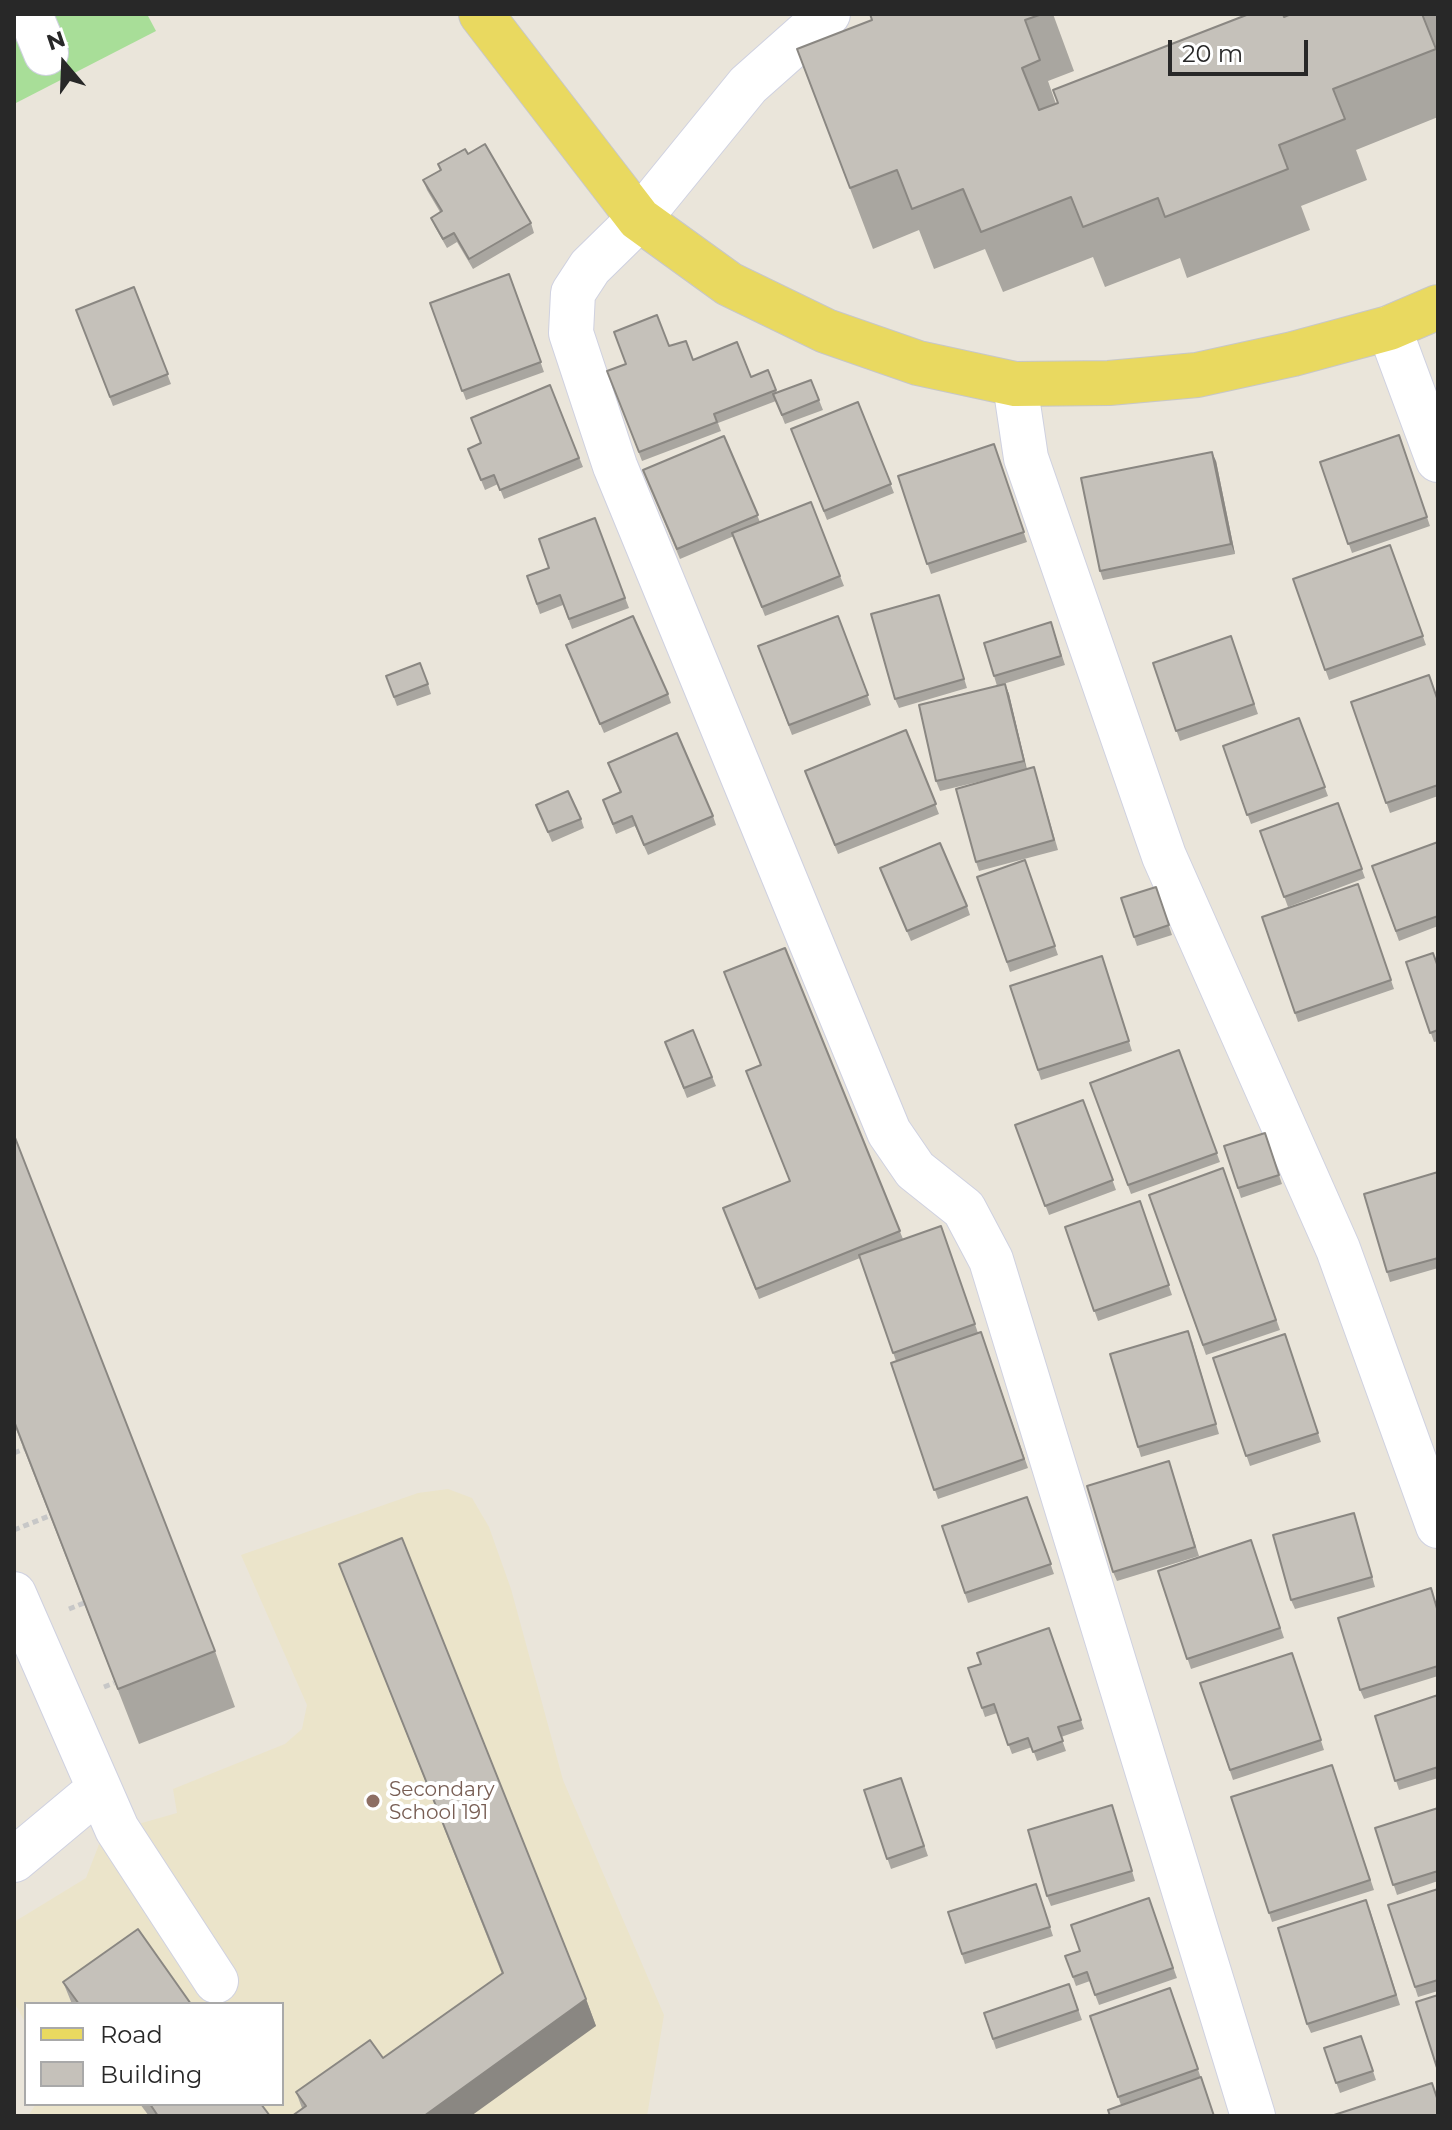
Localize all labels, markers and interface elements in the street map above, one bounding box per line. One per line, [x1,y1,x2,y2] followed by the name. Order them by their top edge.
[24,24,104,104] north arrow
[1172,24,1312,74] scale bar
[43,25,69,56] text: N
[1182,39,1243,68] text: 20 m
[389,1778,495,1825] place label: Secondary School 191
[364,1792,382,1810] marker: Secondary School 191
[24,2002,284,2106] legend
[100,2020,163,2049] text: Road
[100,2060,203,2089] text: Building

